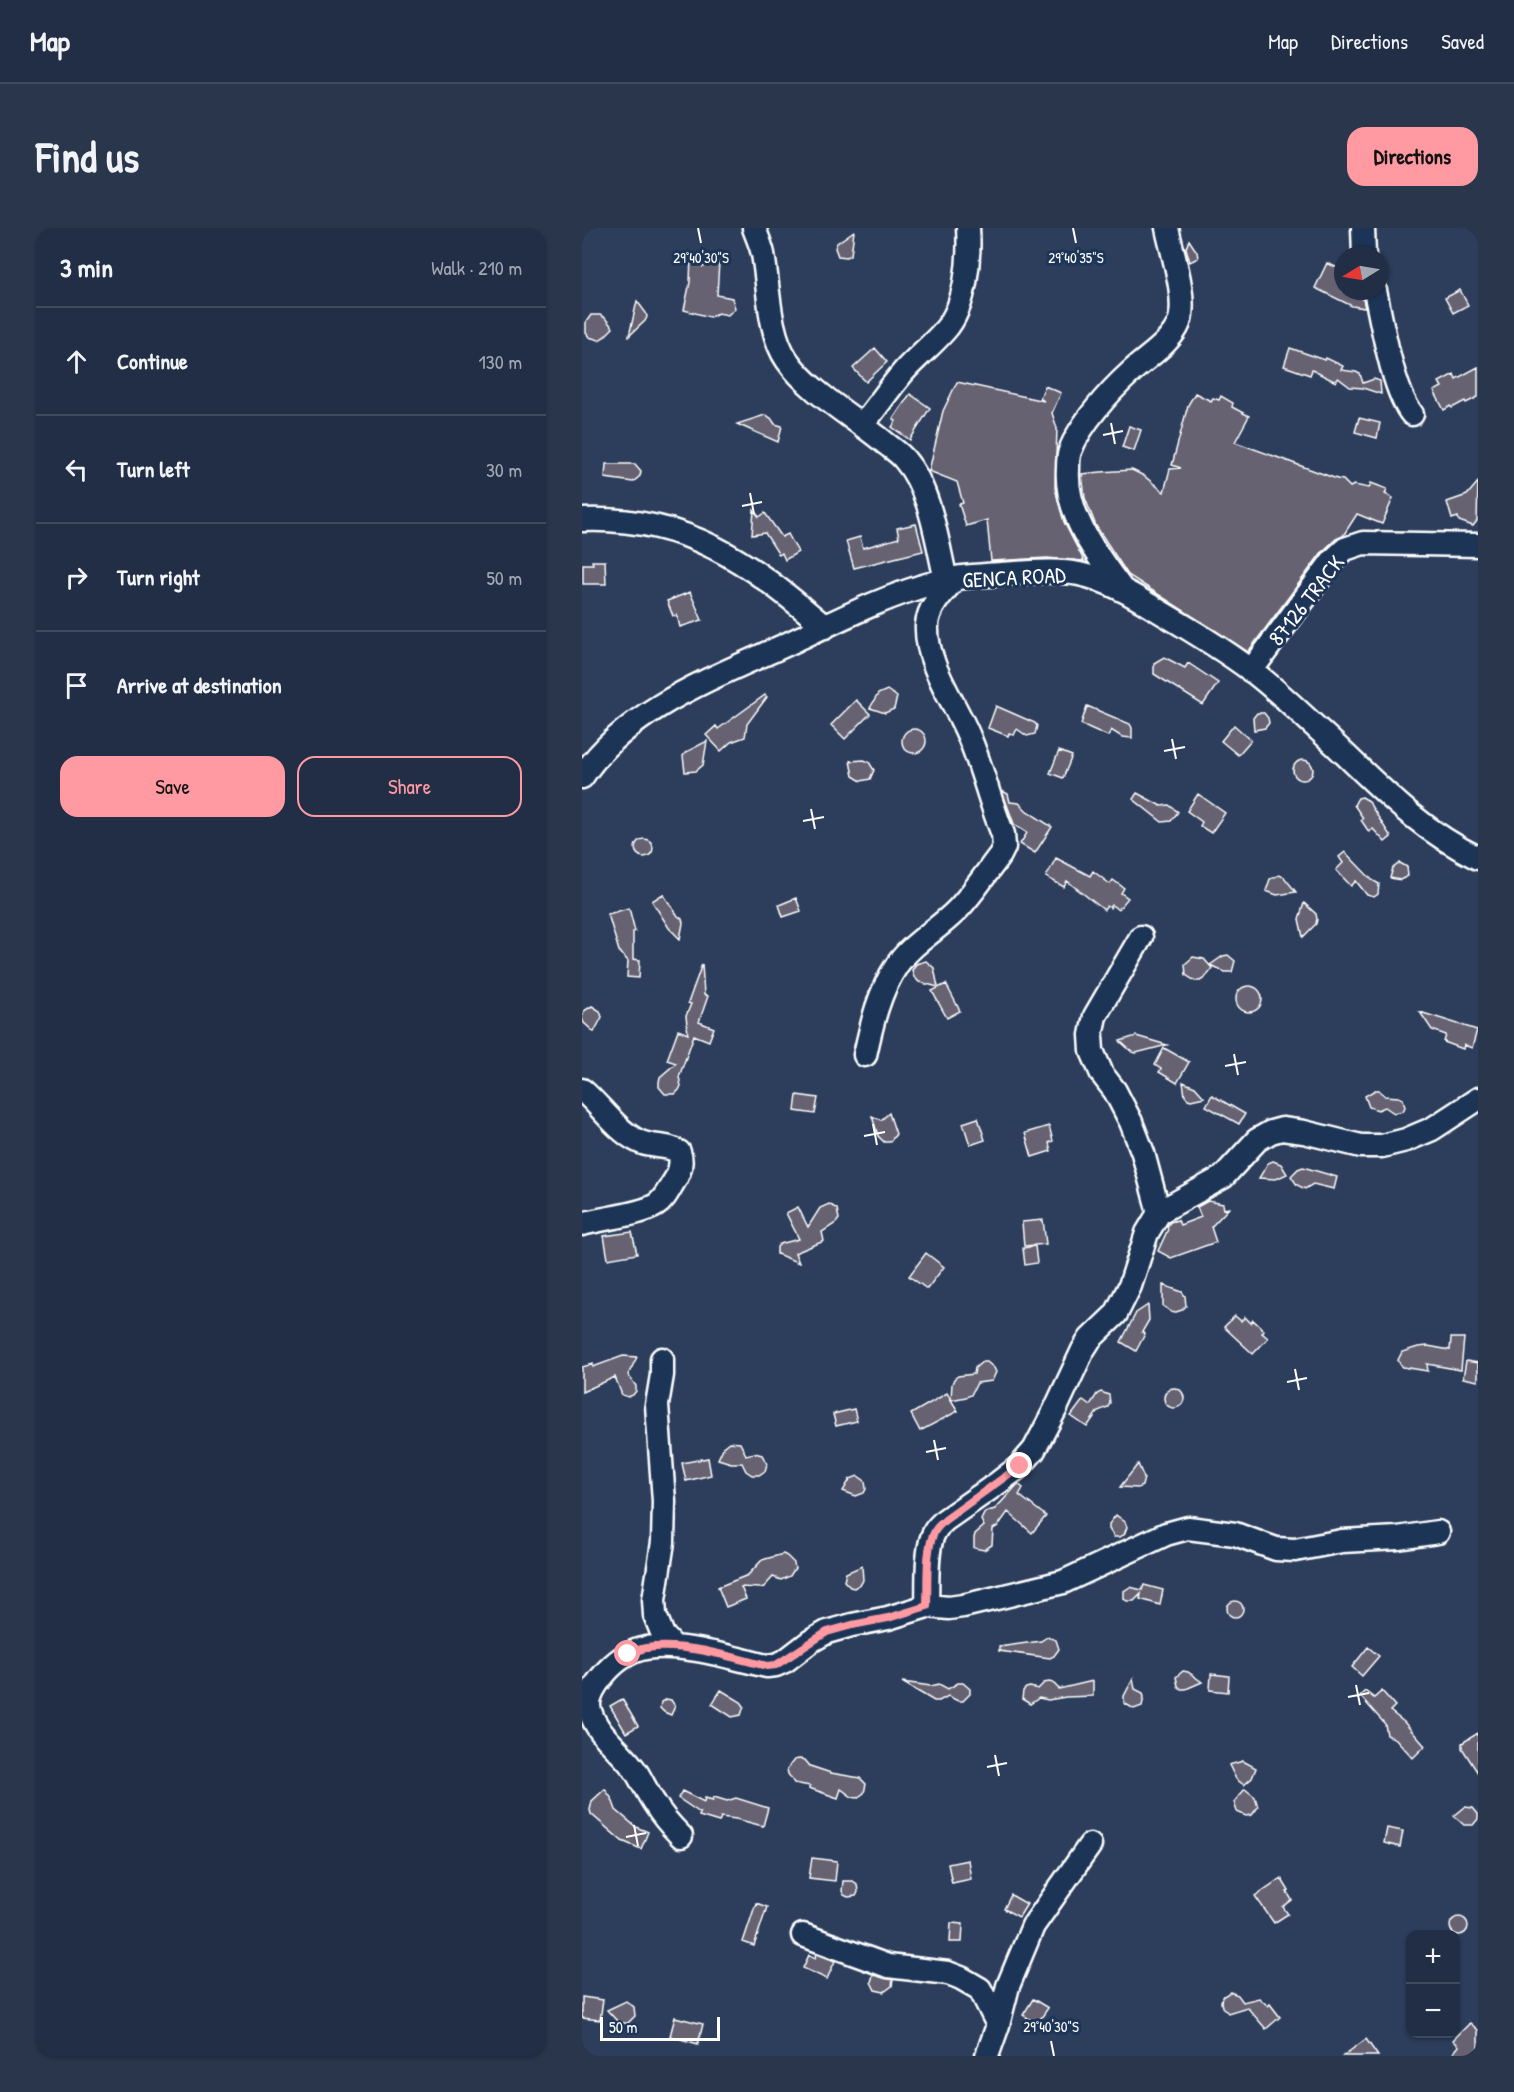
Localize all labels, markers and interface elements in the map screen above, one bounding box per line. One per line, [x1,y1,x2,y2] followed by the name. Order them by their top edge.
[30,22,70,60] text: Map
[1268,27,1298,56] text: Map
[1331,27,1408,56] text: Directions
[1441,27,1484,56] text: Saved
[1347,127,1478,186] button: Directions
[36,128,139,185] text: Find us
[1334,246,1388,300] north arrow
[673,247,729,268] text: 29°40'30"S
[1048,247,1104,268] text: 29°40'35"S
[60,250,113,285] text: 3 min
[431,254,522,281] text: Walk · 210 m
[60,345,93,378] icon: ahead
[117,346,188,376] text: Continue
[479,348,522,375] text: 130 m
[60,453,93,486] icon: left
[117,454,190,484] text: Turn left
[486,456,522,483] text: 30 m
[1261,548,1351,651] street label: 87126 TRACK
[962,559,1067,595] street label: GENCA ROAD
[60,561,93,594] icon: right
[117,562,200,592] text: Turn right
[486,564,522,591] text: 50 m
[60,669,93,702] icon: arrive
[117,670,282,700] text: Arrive at destination
[60,756,285,817] button: Save
[297,756,522,817] button: Share
[1006,1452,1032,1478] route end
[614,1640,640,1666] route start
[1406,1930,1460,2038] map controls
[1406,1930,1460,1984] button: +
[1406,1984,1460,2038] button: −
[600,2014,720,2042] scale bar
[609,2016,638,2038] text: 50 m
[1023,2016,1079,2037] text: 29°40'30"S

